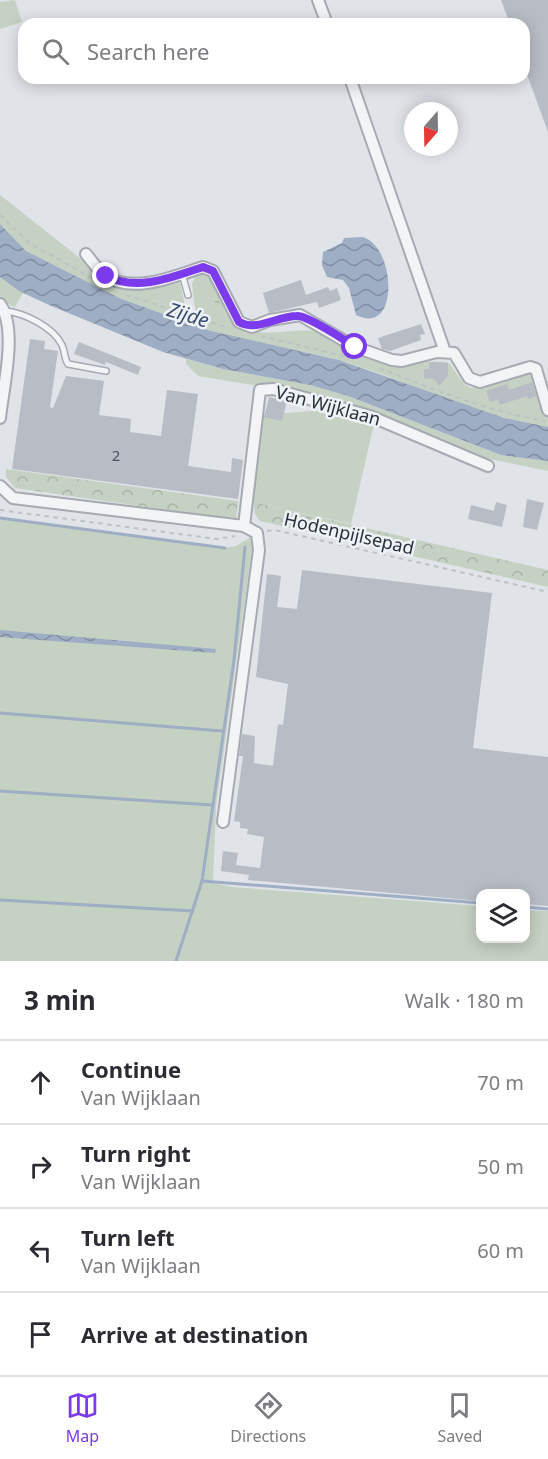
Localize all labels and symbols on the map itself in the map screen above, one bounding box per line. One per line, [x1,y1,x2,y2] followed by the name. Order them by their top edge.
[404,102,458,156] north arrow
[92,262,118,288] route end
[163,295,212,334] water label: Zijde
[341,333,367,359] route start
[273,379,384,431] street label: Van Wijklaan
[112,445,120,465] house number: 2
[282,506,417,560] street label: Hodenpijlsepad

